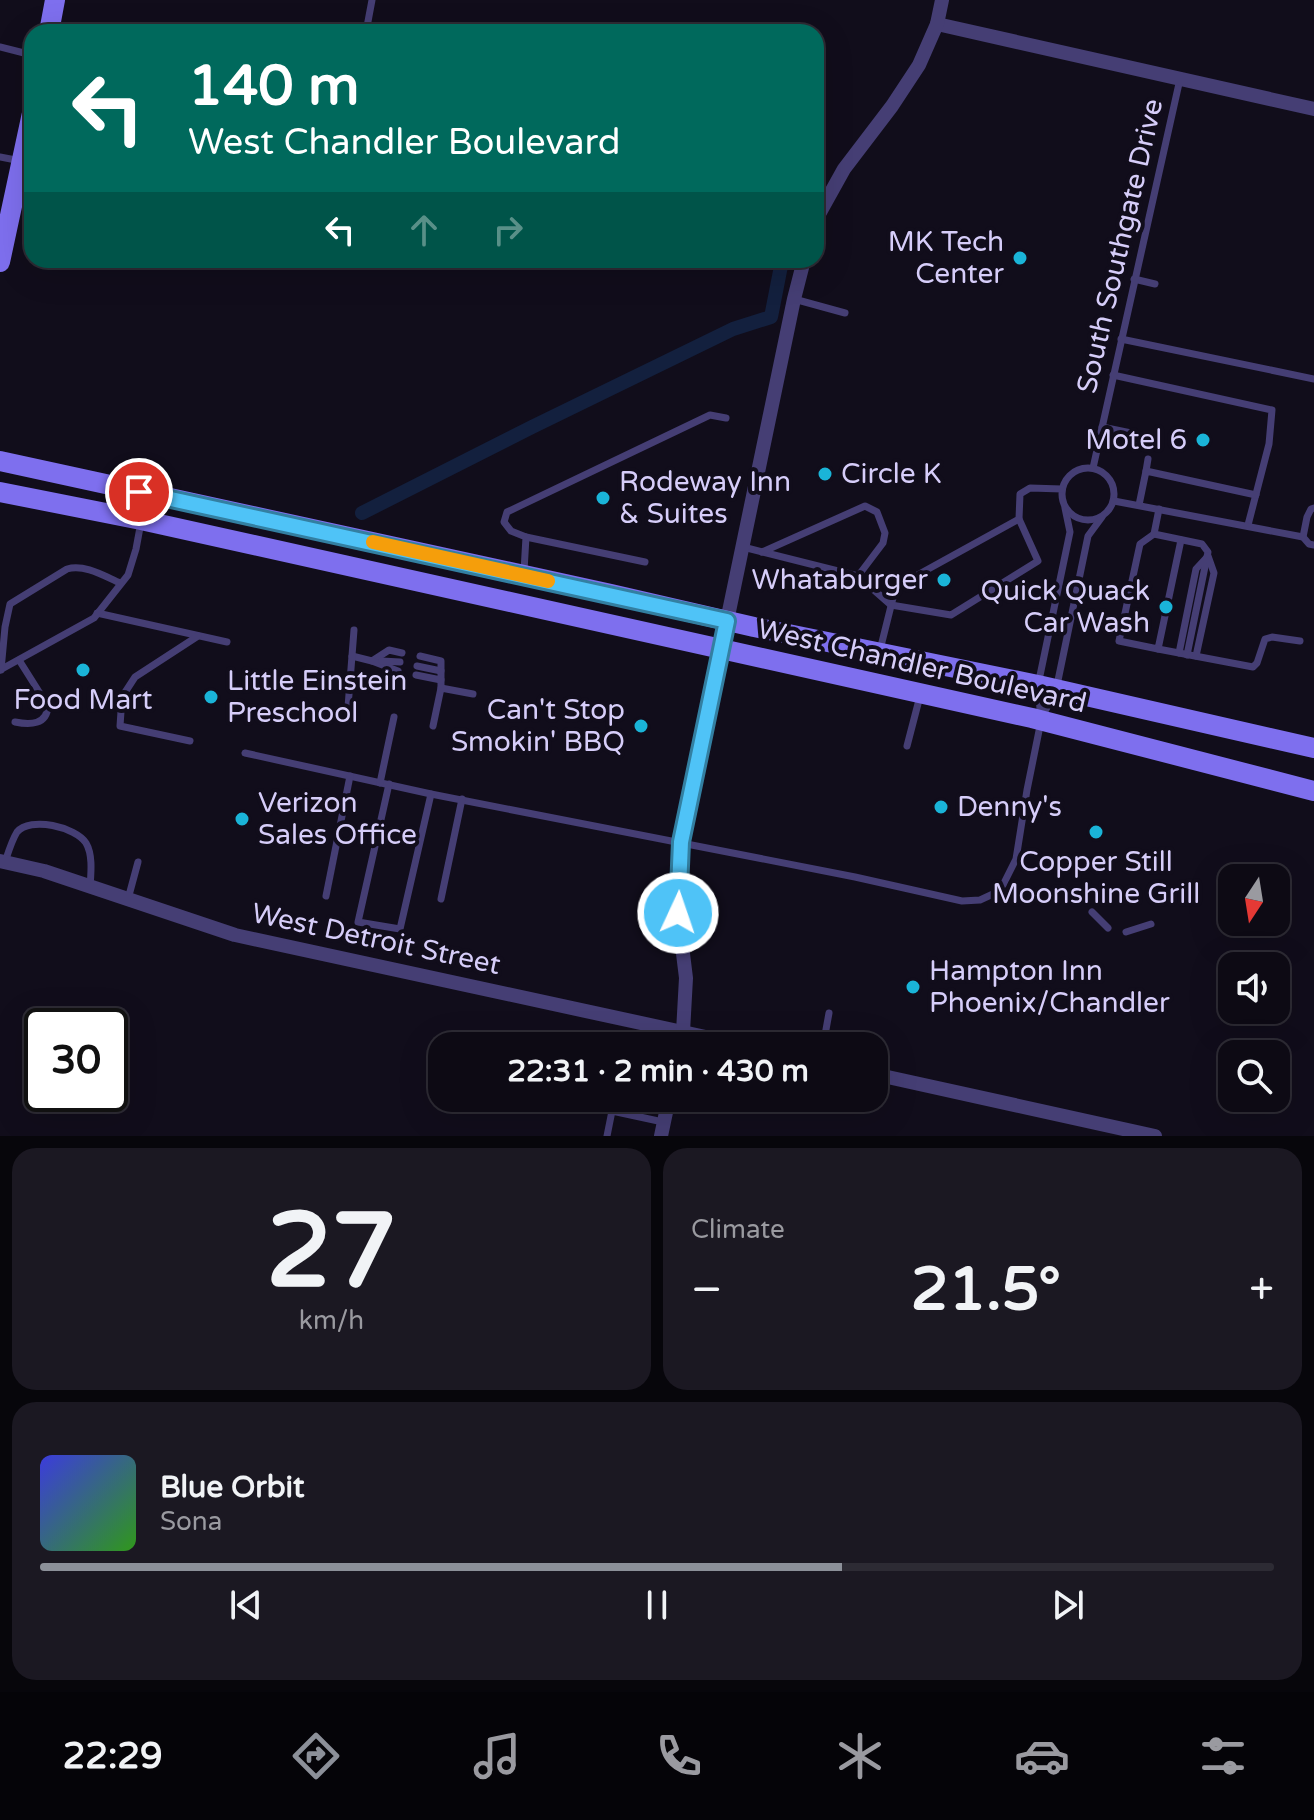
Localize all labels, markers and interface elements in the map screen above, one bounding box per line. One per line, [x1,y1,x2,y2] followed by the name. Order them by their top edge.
[188,53,359,120] text: 140 m
[56,56,160,160] icon: left
[1070,95,1170,397] street label: South Southgate Drive
[188,121,621,164] text: West Chandler Boulevard
[318,208,362,252] icon: left
[402,208,446,252] icon: ahead
[486,208,530,252] icon: right
[888,225,1004,291] place label: MK Tech Center
[1011,249,1029,267] marker: MK Tech Center
[1085,423,1187,457] place label: Motel 6
[1194,431,1212,449] marker: Motel 6
[841,457,942,491] place label: Circle K
[105,458,173,526] pin
[619,465,791,531] place label: Rodeway Inn & Suites
[816,465,834,483] marker: Circle K
[117,470,161,514] icon: arrive
[594,489,612,507] marker: Rodeway Inn & Suites
[752,563,928,597] place label: Whataburger
[935,571,953,589] marker: Whataburger
[981,574,1150,640] place label: Quick Quack Car Wash
[1157,598,1175,616] marker: Quick Quack Car Wash
[754,612,1090,720] street label: West Chandler Boulevard
[74,661,92,679] marker: Food Mart
[227,664,407,730] place label: Little Einstein Preschool
[13,683,153,717] place label: Food Mart
[202,688,220,706] marker: Little Einstein Preschool
[451,693,625,759] place label: Can't Stop Smokin' BBQ
[632,717,650,735] marker: Can't Stop Smokin' BBQ
[258,786,417,852] place label: Verizon Sales Office
[957,790,1062,824] place label: Denny's
[932,798,950,816] marker: Denny's
[233,810,251,828] marker: Verizon Sales Office
[1087,823,1105,841] marker: Copper Still Moonshine Grill
[992,845,1200,911] place label: Copper Still Moonshine Grill
[1218,864,1290,936] north arrow
[1218,864,1290,1112] map controls
[636,871,720,955] position arrow
[248,896,504,982] street label: West Detroit Street
[1218,952,1290,1024] button: sound
[929,954,1170,1020] place label: Hampton Inn Phoenix/Chandler
[904,978,922,996] marker: Hampton Inn Phoenix/Chandler
[24,1008,128,1112] speed limit sign: 30
[1218,1040,1290,1112] button: search
[507,1053,809,1090] text: 22:31 · 2 min · 430 m
[266,1190,397,1315] text: 27
[691,1214,785,1245] text: Climate
[911,1254,1061,1326] text: 21.5°
[691,1264,722,1317] text: −
[1249,1264,1274,1317] text: +
[299,1305,364,1336] text: km/h
[160,1469,305,1506] text: Blue Orbit
[160,1506,222,1537] text: Sona
[224,1583,268,1627] icon: previous
[635,1583,679,1627] icon: pause
[1046,1583,1090,1627] icon: next
[288,1728,344,1784] icon: directions
[469,1728,525,1784] icon: music
[651,1728,707,1784] icon: phone
[832,1728,888,1784] icon: climate
[1014,1728,1070,1784] icon: car
[1195,1728,1251,1784] icon: filters
[63,1735,163,1778] text: 22:29

